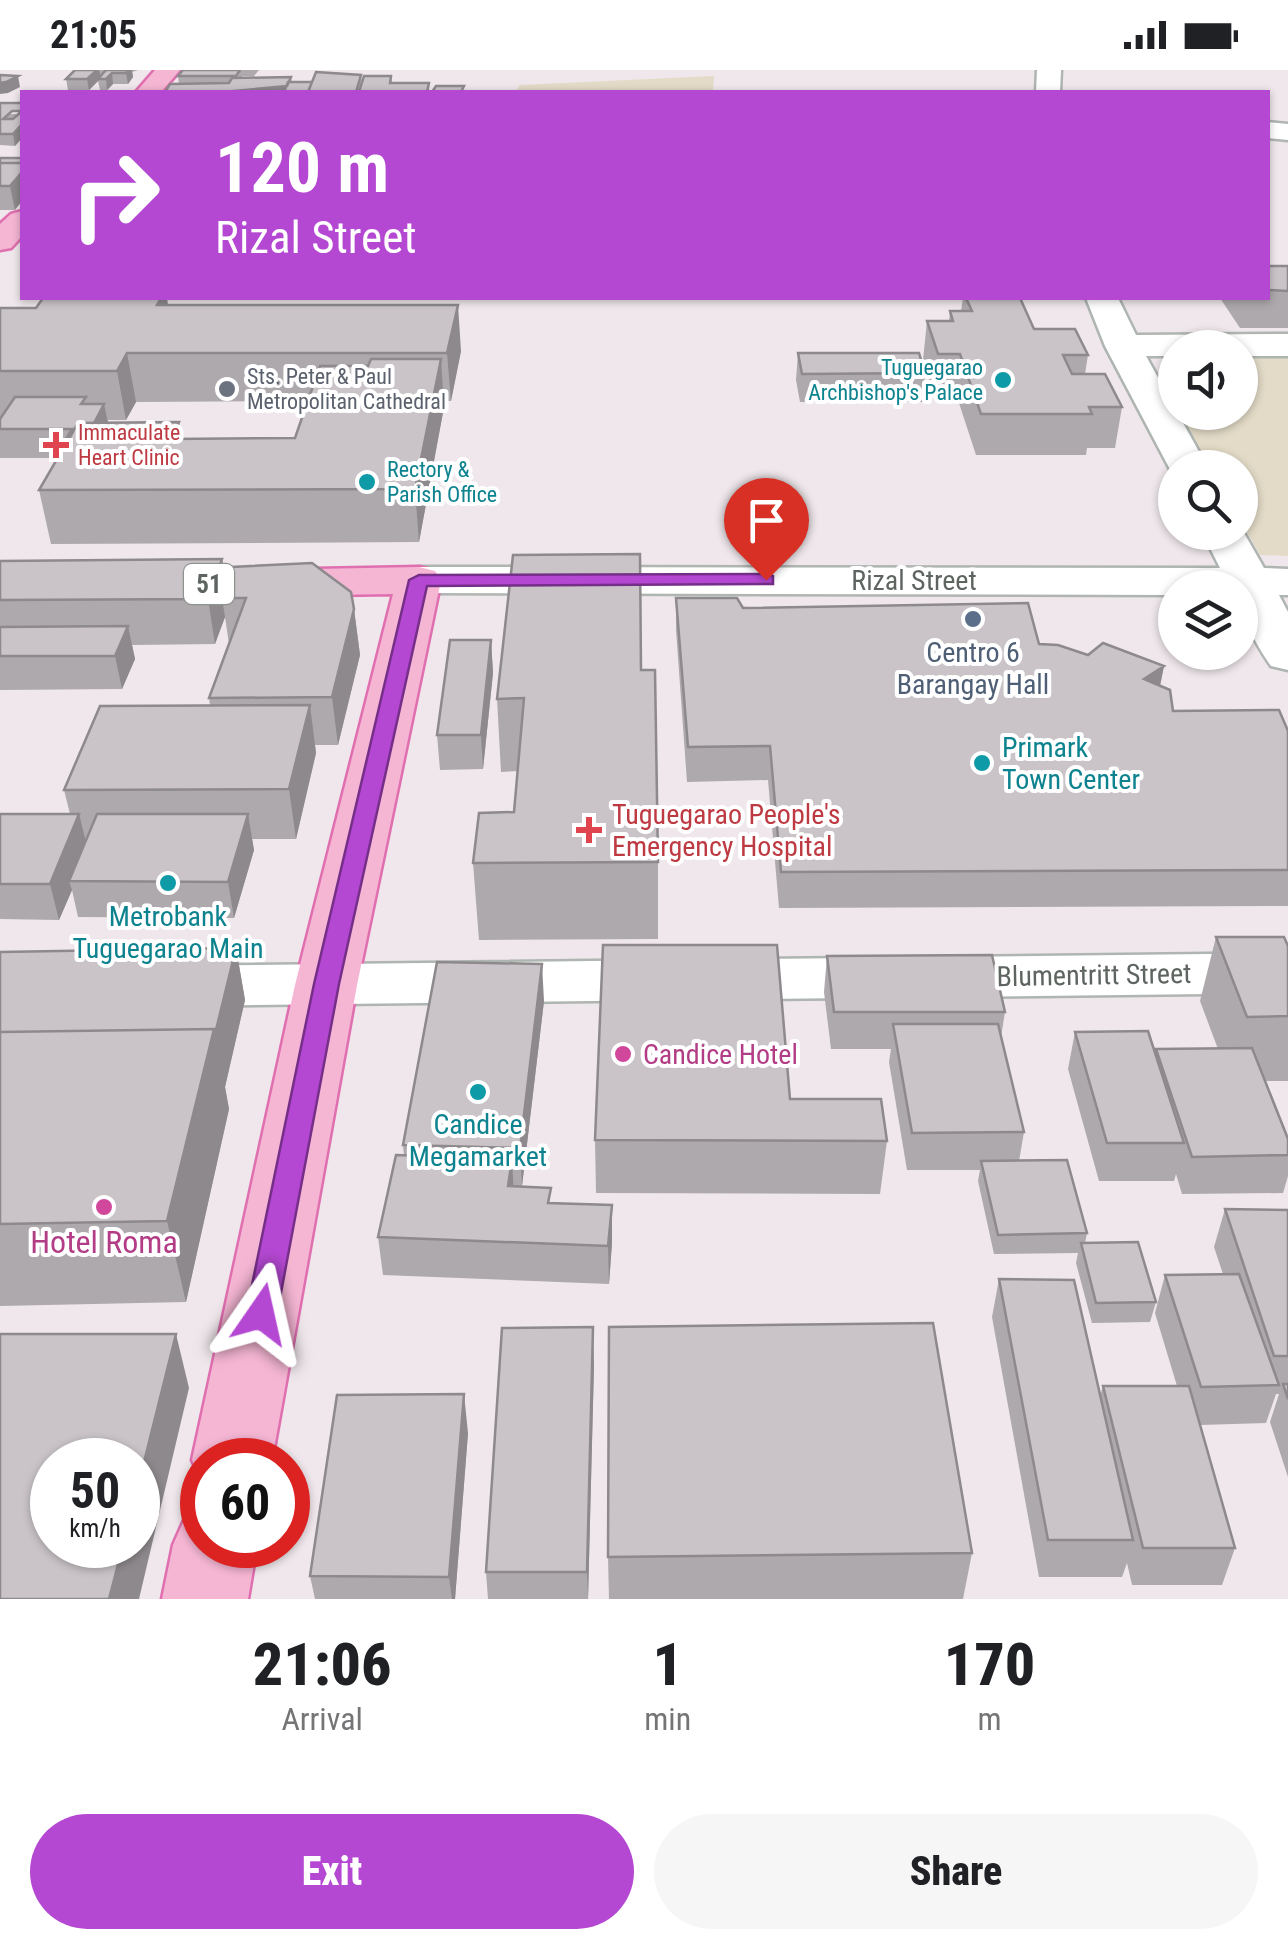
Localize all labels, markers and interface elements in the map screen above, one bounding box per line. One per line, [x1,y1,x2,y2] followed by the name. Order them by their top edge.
[50,13,137,57] text: 21:05
[215,127,389,209] text: 120 m
[50,130,180,260] icon: right
[215,211,417,264] text: Rizal Street
[1158,330,1258,670] map controls
[1158,330,1258,430] button: sound
[808,355,983,405] place label: Tuguegarao Archbishop's Palace
[247,364,446,414] place label: Sts. Peter & Paul Metropolitan Cathedral
[992,369,1014,391] marker: Tuguegarao Archbishop's Palace
[216,378,238,400] marker: Sts. Peter & Paul Metropolitan Cathedral
[78,420,180,470] place label: Immaculate Heart Clinic
[43,432,69,458] marker: Immaculate Heart Clinic
[1158,450,1258,550] button: search
[387,457,497,507] place label: Rectory & Parish Office
[356,471,378,493] marker: Rectory & Parish Office
[724,478,809,581] pin
[739,493,794,548] icon: arrive
[184,564,234,604] road number: 51
[851,564,977,597] street label: Rizal Street
[1158,570,1258,670] button: layers
[962,608,984,630] marker: Centro 6 Barangay Hall
[897,636,1049,701] place label: Centro 6 Barangay Hall
[1002,731,1140,796] place label: Primark Town Center
[971,752,993,774] marker: Primark Town Center
[612,798,841,863] place label: Tuguegarao People's Emergency Hospital
[576,817,602,843] marker: Tuguegarao People's Emergency Hospital
[157,872,179,894] marker: Metrobank Tuguegarao Main
[73,900,263,965] place label: Metrobank Tuguegarao Main
[996,957,1192,993] street label: Blumentritt Street
[643,1038,798,1071] place label: Candice Hotel
[612,1043,634,1065] marker: Candice Hotel
[467,1081,489,1103] marker: Candice Megamarket
[409,1108,547,1173] place label: Candice Megamarket
[93,1196,115,1218] marker: Hotel Roma
[30,1223,178,1261] place label: Hotel Roma
[209,1262,313,1366] position arrow
[180,1438,310,1568] speed limit sign: 60
[70,1462,120,1520] text: 50
[69,1514,121,1543] text: km/h
[253,1629,392,1700] text: 21:06
[652,1629,683,1700] text: 1
[944,1629,1035,1700] text: 170
[281,1700,363,1738] text: Arrival
[644,1700,691,1738] text: min
[978,1700,1002,1738] text: m
[30,1814,634,1929] button: Exit
[654,1814,1258,1929] button: Share

